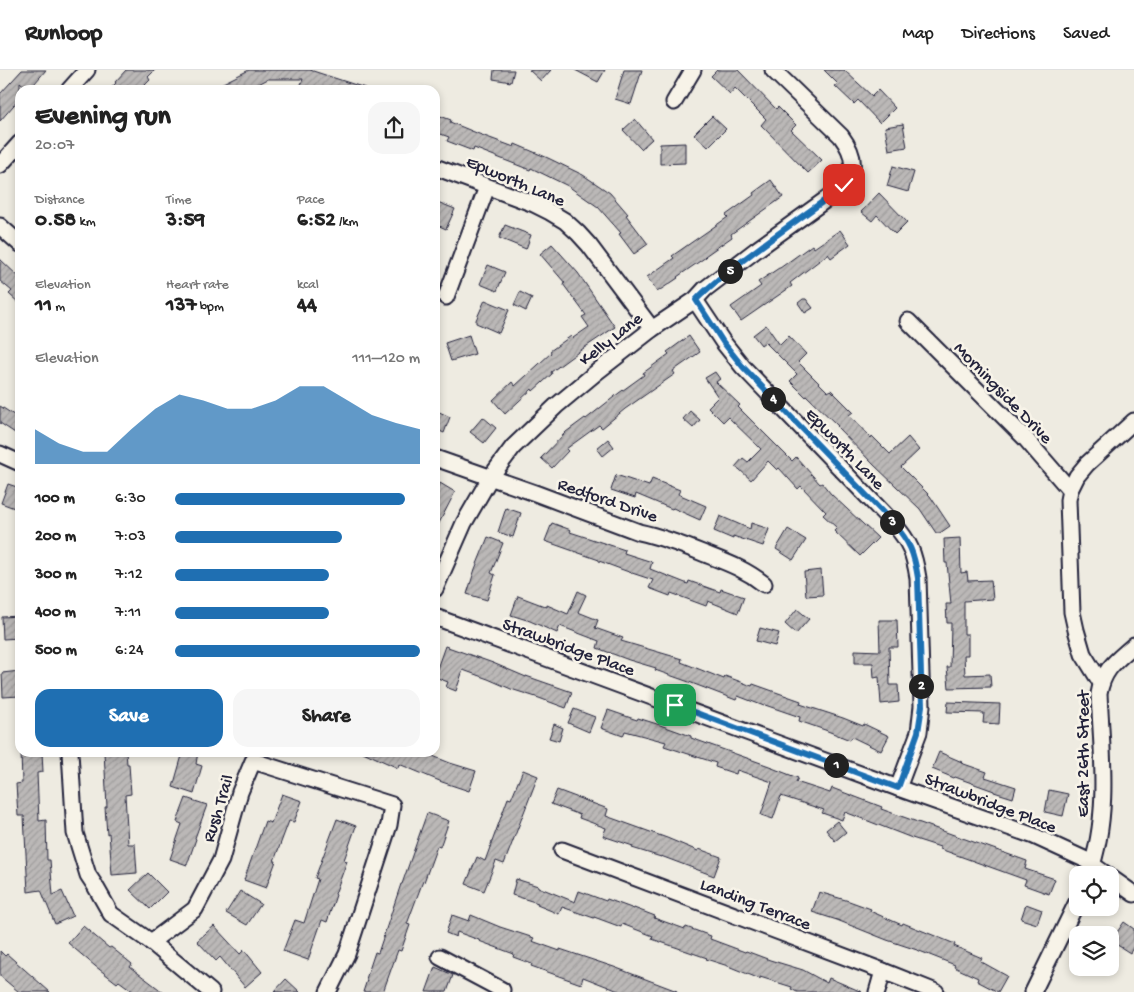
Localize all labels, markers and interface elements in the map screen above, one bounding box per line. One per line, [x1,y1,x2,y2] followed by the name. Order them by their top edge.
[25,20,102,49] text: Runloop
[902,24,934,45] text: Map
[962,24,1035,45] text: Directions
[1063,24,1109,45] text: Saved
[35,101,171,134] text: Evening run
[368,102,420,154] button: share
[35,137,74,156] text: 20:07
[462,152,568,213] street label: Epworth Lane
[823,164,865,206] pin
[830,171,858,199] icon: check
[35,192,84,209] text: Distance
[166,192,192,209] text: Time
[297,192,324,209] text: Pace
[35,209,76,234] text: 0.58
[166,209,205,234] text: 3:59
[297,209,336,234] text: 6:52
[76,214,96,231] text: km
[336,214,358,231] text: /km
[718,258,742,284] pin: 5
[727,263,734,280] text: 5
[35,277,91,294] text: Elevation
[166,277,229,294] text: Heart rate
[297,277,319,294] text: kcal
[35,294,52,319] text: 11
[166,294,196,319] text: 137
[297,294,317,319] text: 44
[52,299,65,316] text: m
[196,299,224,316] text: bpm
[576,308,648,371] street label: Kelly Lane
[948,338,1057,449] street label: Morningside Drive
[35,350,99,369] text: Elevation
[352,350,420,369] text: 111–120 m
[760,386,786,412] pin: 4
[770,391,777,408] text: 4
[800,405,889,495] street label: Epworth Lane
[554,474,661,529] street label: Redford Drive
[35,490,75,509] text: 100 m
[115,490,146,509] text: 6:30
[880,510,904,534] pin: 3
[889,514,896,531] text: 3
[35,528,76,547] text: 200 m
[115,528,146,547] text: 7:03
[35,566,77,585] text: 300 m
[115,566,143,585] text: 7:12
[35,604,76,623] text: 400 m
[115,604,141,623] text: 7:11
[499,615,638,682] street label: Strawbridge Place
[35,642,77,661] text: 500 m
[115,642,144,661] text: 6:24
[908,674,934,698] pin: 2
[918,678,925,695] text: 2
[654,684,696,726] pin
[35,689,223,747] button: Save
[233,689,420,747] button: Share
[1074,689,1095,817] street label: East 26th Street
[661,691,689,719] icon: arrive
[824,752,848,778] pin: 1
[834,757,839,774] text: 1
[921,770,1060,839] street label: Strawbridge Place
[199,772,240,845] street label: Rush Trail
[1069,866,1119,976] map controls
[1069,866,1119,916] button: locate
[697,875,814,936] street label: Landing Terrace
[1069,926,1119,976] button: layers

